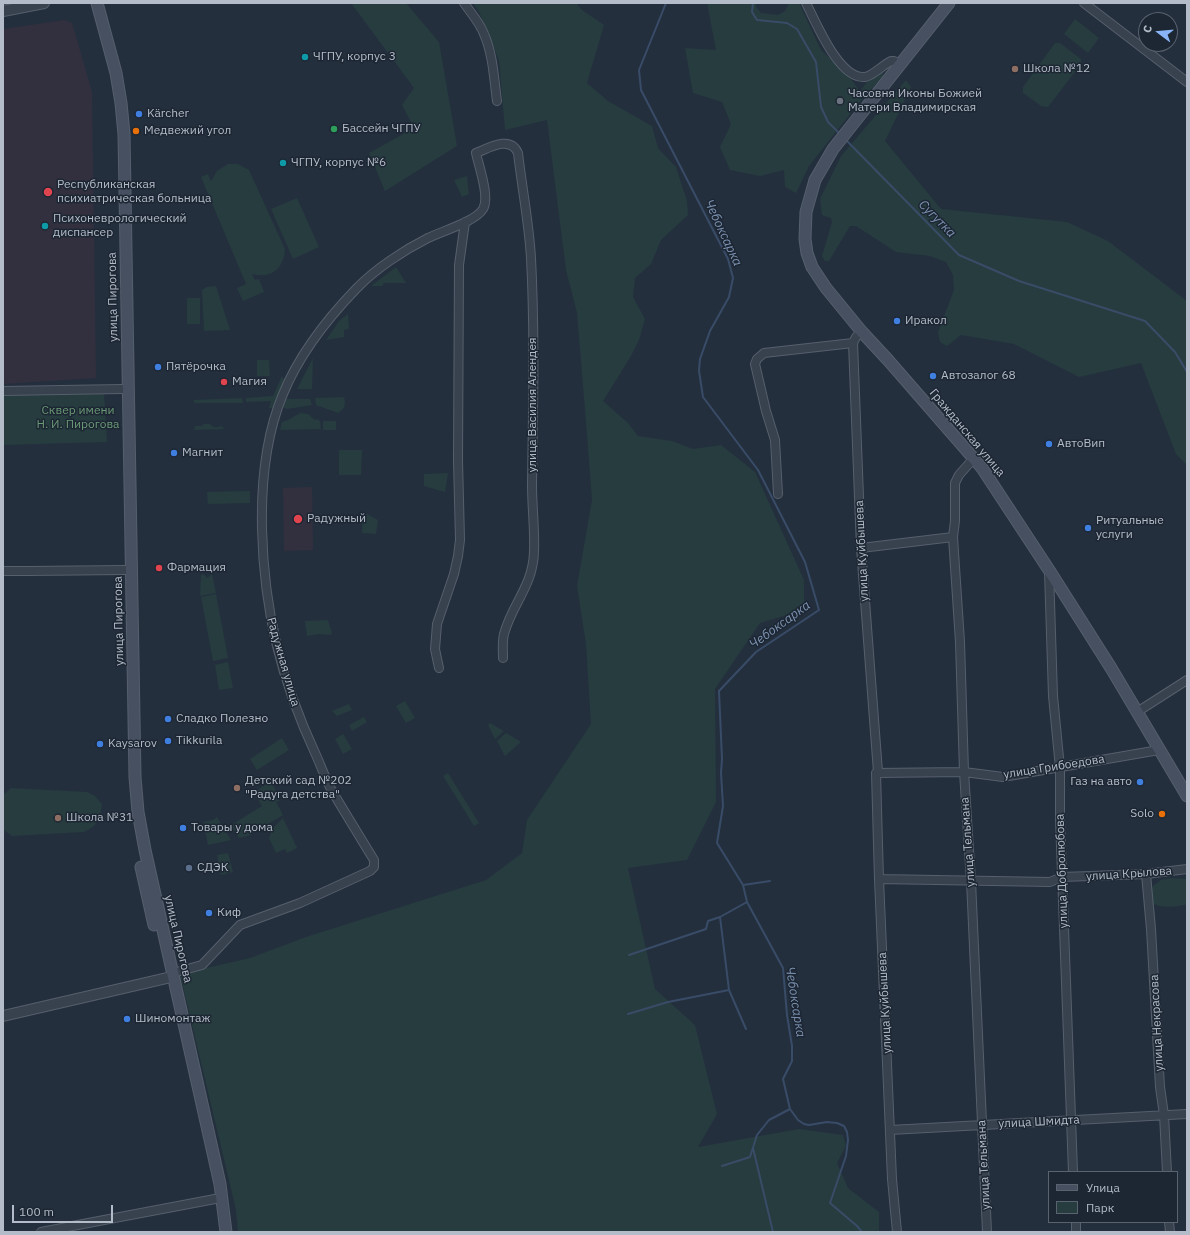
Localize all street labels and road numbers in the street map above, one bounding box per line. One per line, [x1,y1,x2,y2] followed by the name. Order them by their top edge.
[105,252,121,342] street label: улица Пирогова
[526,338,540,472] street label: улица Василия Алендея
[926,386,1008,480] street label: Гражданская улица
[852,500,872,602] street label: улица Куйбышева
[111,576,127,666] street label: улица Пирогова
[263,616,303,708] street label: Радужная улица
[1002,752,1106,782] street label: улица Грибоедова
[958,797,978,887] street label: улица Тельмана
[1053,813,1071,929] street label: улица Добролюбова
[1085,864,1173,884] street label: улица Крылова
[161,894,195,984] street label: улица Пирогова
[875,952,895,1054] street label: улица Куйбышева
[1147,974,1167,1072] street label: улица Некрасова
[998,1113,1080,1131] street label: улица Шмидта
[974,1120,994,1210] street label: улица Тельмана

